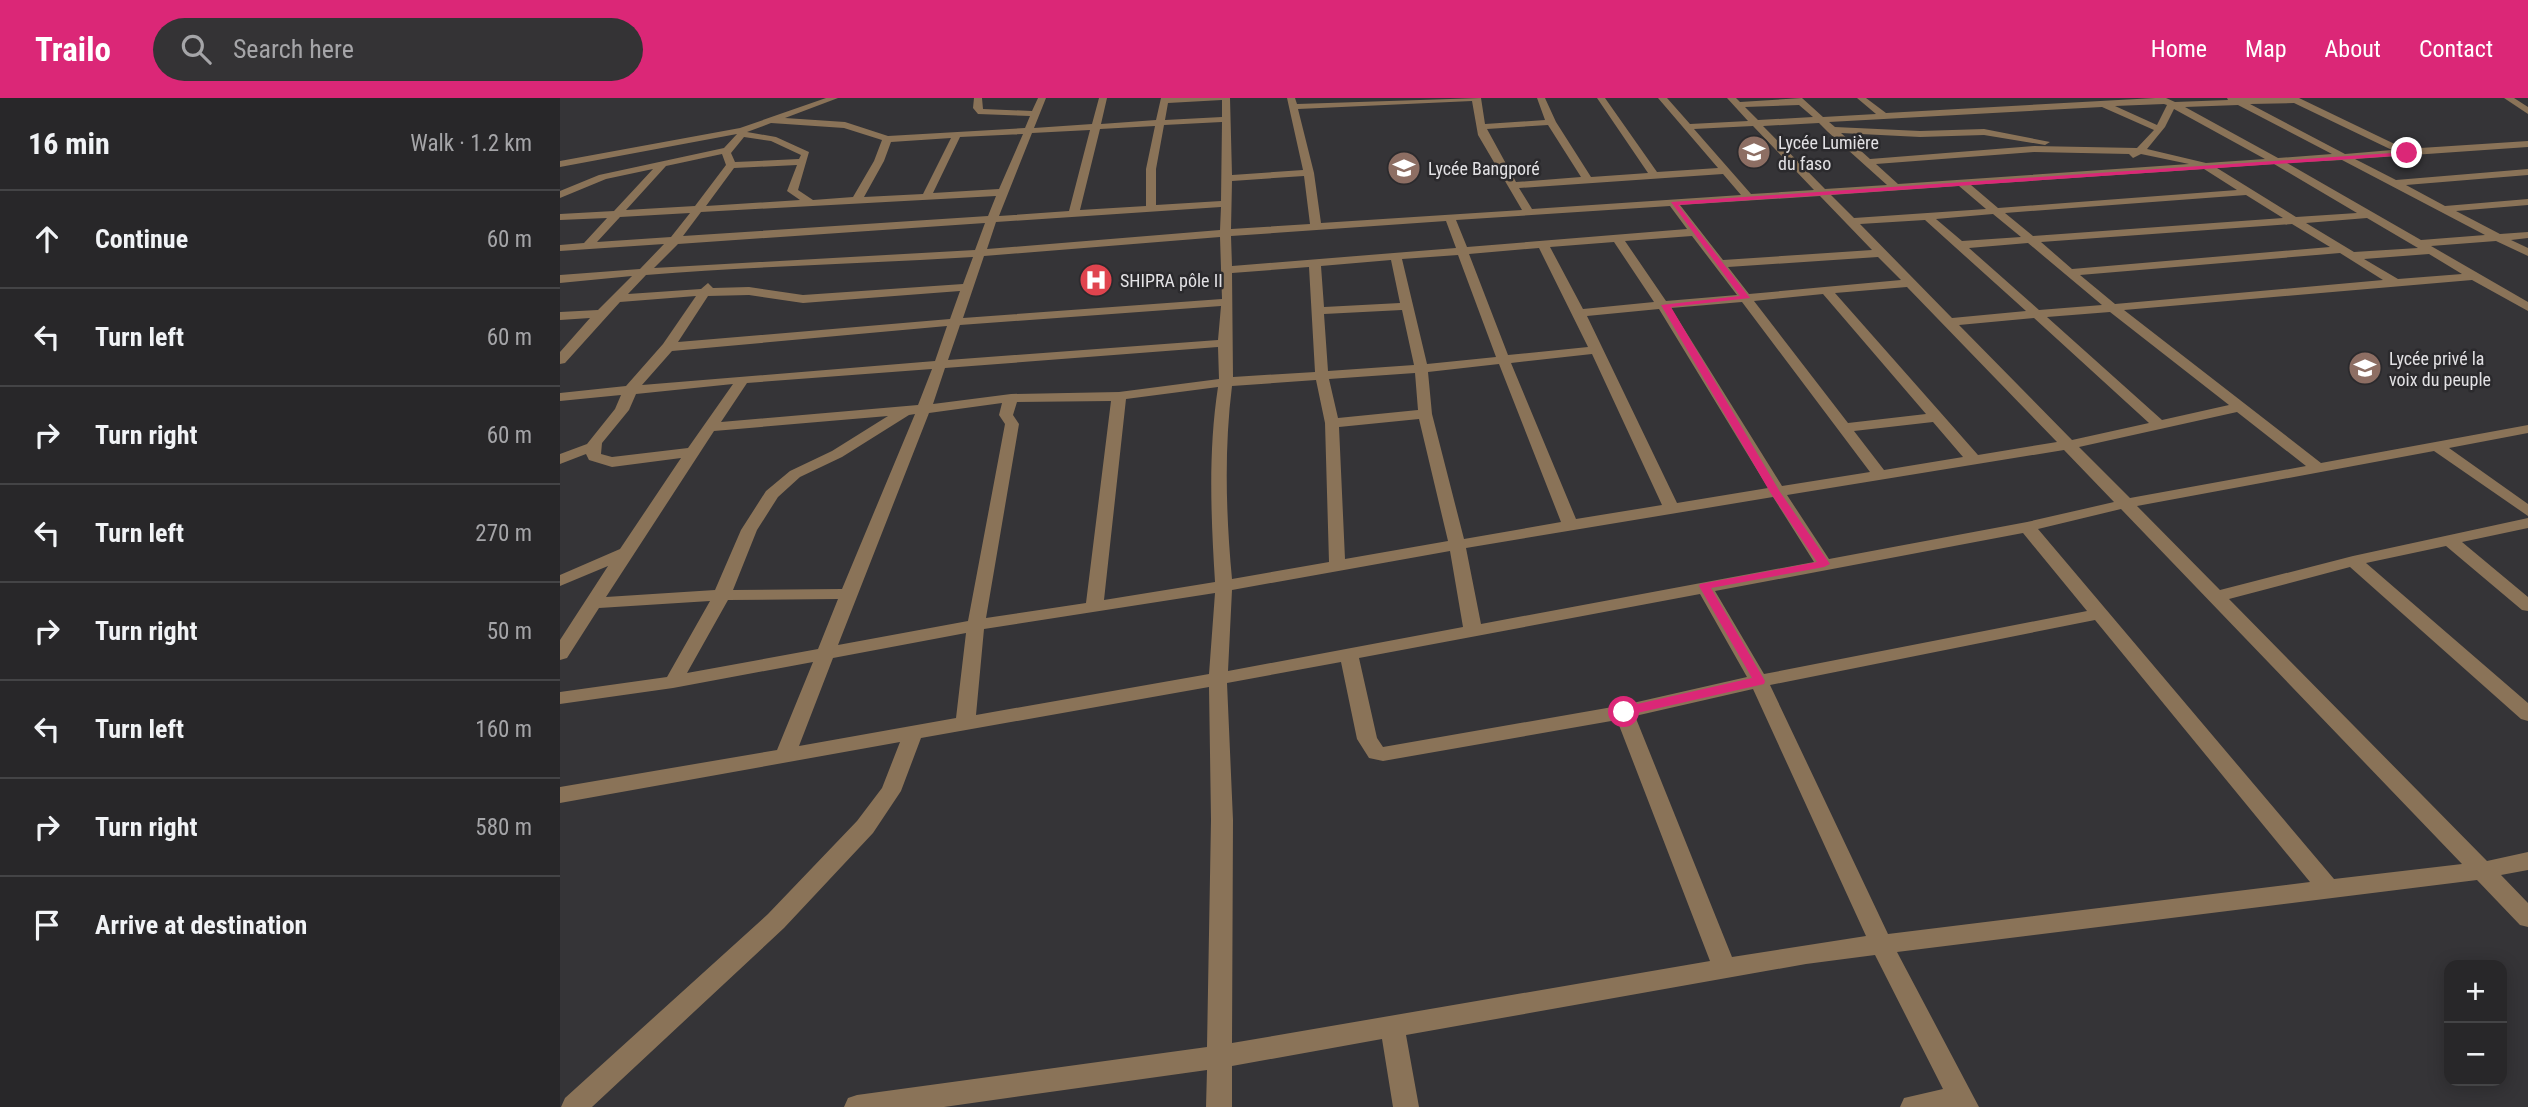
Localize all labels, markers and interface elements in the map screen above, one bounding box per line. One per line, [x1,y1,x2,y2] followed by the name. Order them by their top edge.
[153,18,643,81] search box
[35,30,111,69] text: Trailo
[177,30,215,68] icon: search
[233,34,354,64] text: Search here
[2151,35,2207,63] text: Home
[2245,35,2287,63] text: Map
[2325,35,2381,63] text: About
[2419,35,2493,63] text: Contact
[28,126,110,161] text: 16 min
[410,130,532,157] text: Walk · 1.2 km
[1778,132,1879,174] place label: Lycée Lumière du faso
[1735,133,1773,171] school or university icon: Lycée Lumière du faso
[2391,137,2422,168] route end
[1385,149,1423,187] school or university icon: Lycée Bangporé
[1428,158,1540,179] place label: Lycée Bangporé
[28,220,66,258] icon: ahead
[95,224,188,254] text: Continue
[487,226,532,253] text: 60 m
[1077,261,1115,299] hospital icon: SHIPRA pôle II
[1120,270,1223,291] place label: SHIPRA pôle II
[28,318,66,356] icon: left
[95,322,184,352] text: Turn left
[487,324,532,351] text: 60 m
[2389,348,2491,390] place label: Lycée privé la voix du peuple
[2346,349,2384,387] school or university icon: Lycée privé la voix du peuple
[28,416,66,454] icon: right
[95,420,197,450] text: Turn right
[487,422,532,449] text: 60 m
[28,514,66,552] icon: left
[95,518,184,548] text: Turn left
[475,520,532,547] text: 270 m
[28,612,66,650] icon: right
[95,616,197,646] text: Turn right
[487,618,532,645] text: 50 m
[1608,696,1639,727] route start
[28,710,66,748] icon: left
[95,714,184,744] text: Turn left
[475,716,532,743] text: 160 m
[28,808,66,846] icon: right
[95,812,197,842] text: Turn right
[475,814,532,841] text: 580 m
[28,906,66,944] icon: arrive
[95,910,307,940] text: Arrive at destination
[2444,960,2507,1086] map controls
[2444,960,2507,1023] button: +
[2444,1023,2507,1086] button: −

